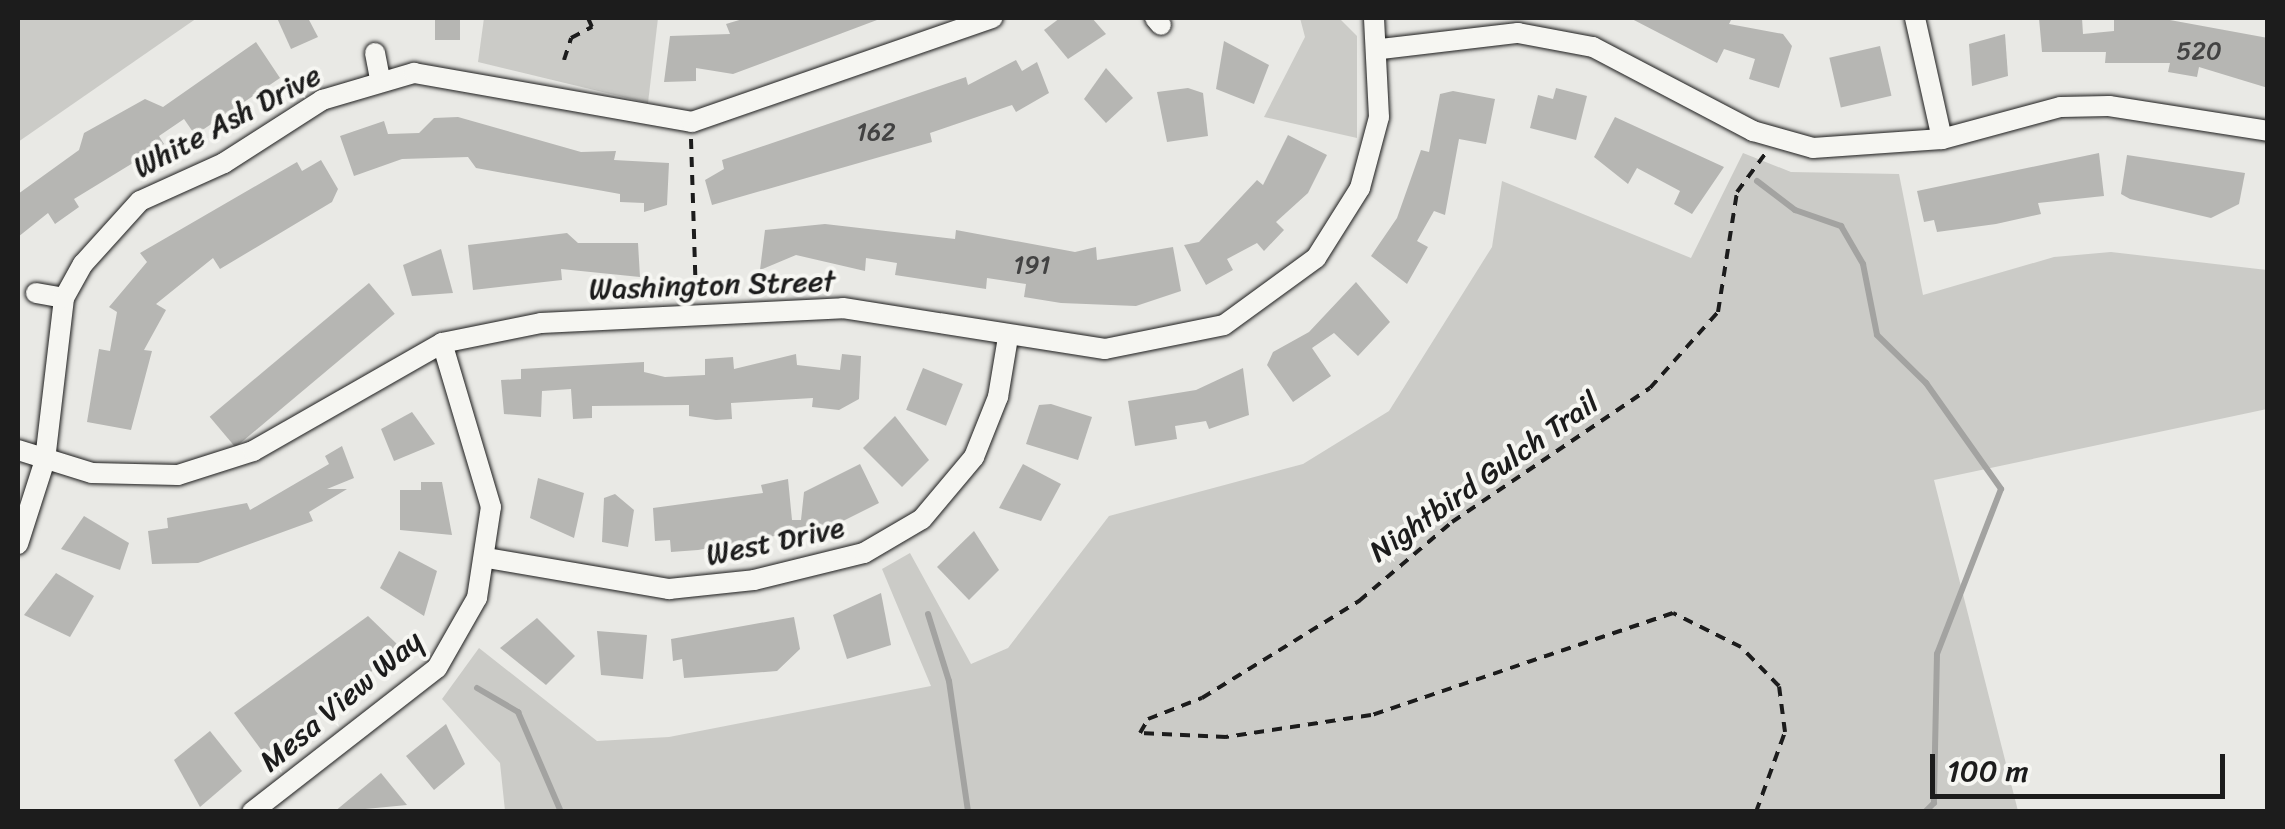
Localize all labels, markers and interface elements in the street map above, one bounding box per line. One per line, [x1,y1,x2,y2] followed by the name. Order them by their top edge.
[2176,36,2222,66] house number: 520
[127,56,327,186] street label: White Ash Drive
[856,117,896,147] house number: 162
[1014,250,1050,280] house number: 191
[588,263,836,307] street label: Washington Street
[1362,384,1606,570] street label: Nightbird Gulch Trail
[702,509,848,573] street label: West Drive
[253,623,429,779] street label: Mesa View Way
[1935,734,2230,796] scale bar
[1947,744,2029,798] text: 100 m

